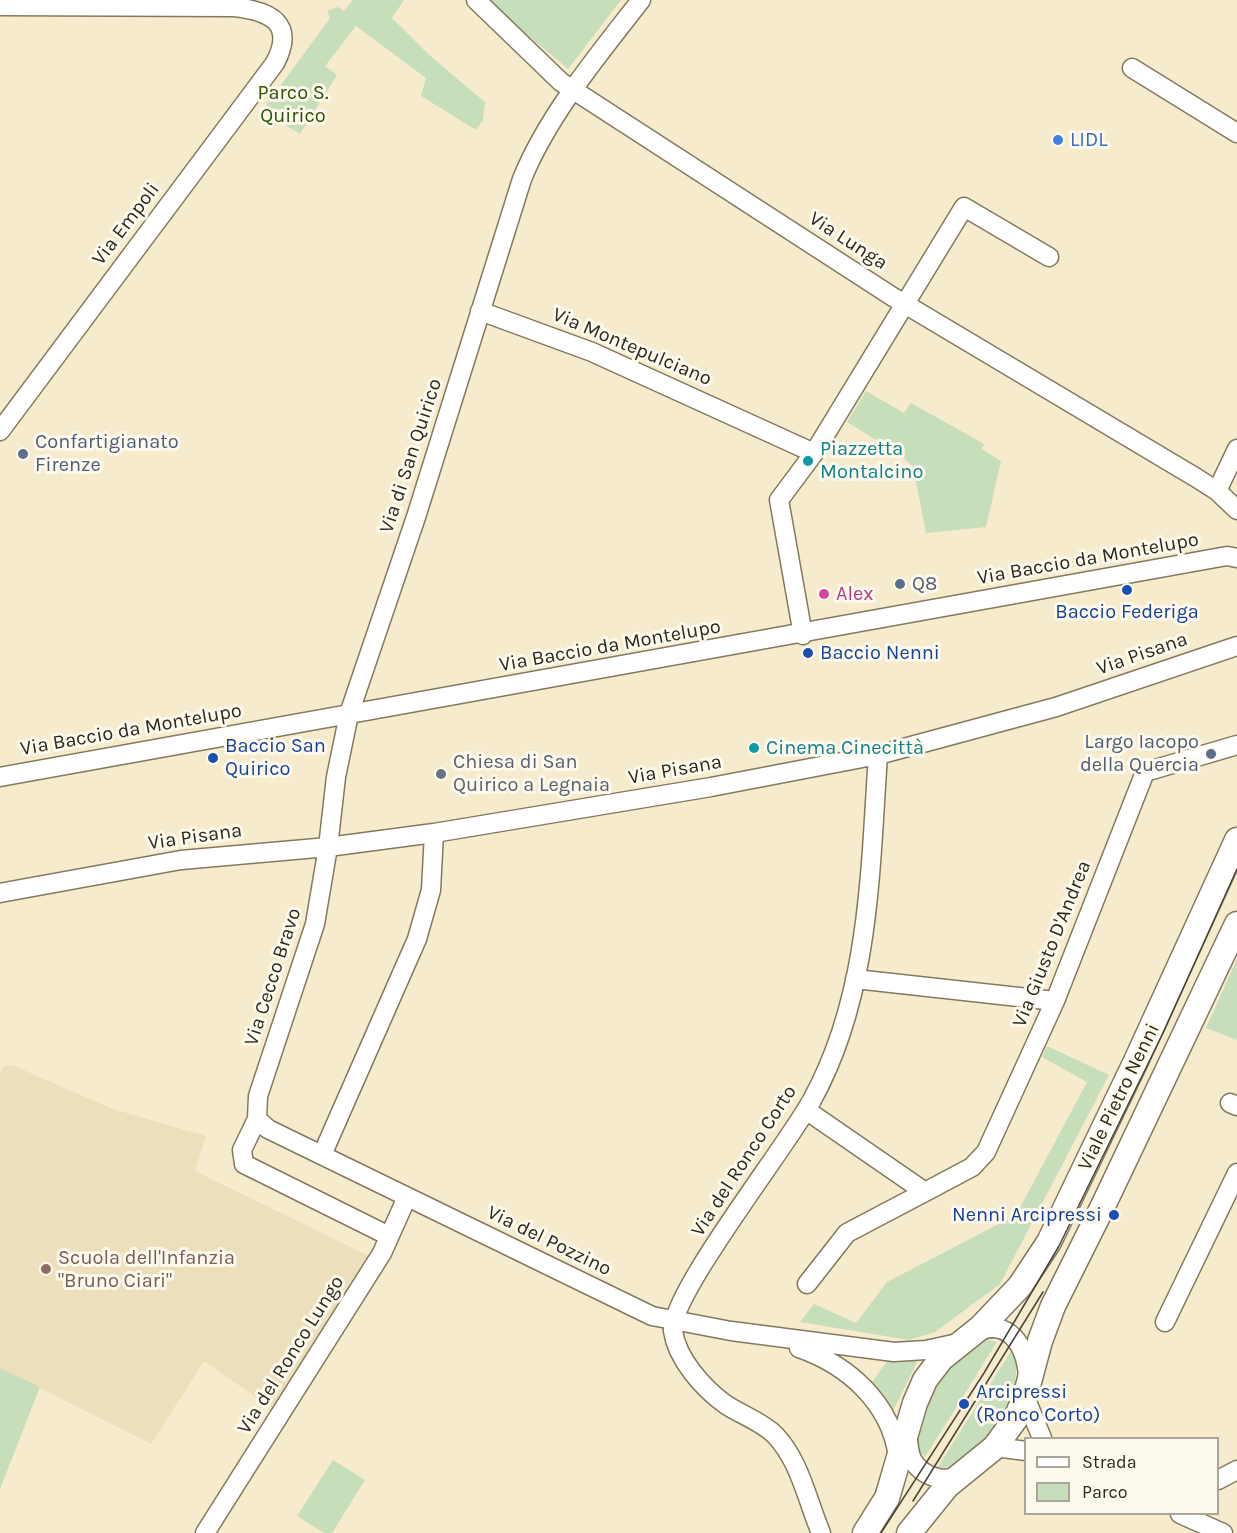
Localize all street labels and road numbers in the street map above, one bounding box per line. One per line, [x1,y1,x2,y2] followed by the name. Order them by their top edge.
[87,178,165,270] street label: Via Empoli
[804,207,892,275] street label: Via Lunga
[549,303,715,391] street label: Via Montepulciano
[375,376,447,536] street label: Via di San Quirico
[975,528,1201,590] street label: Via Baccio da Montelupo
[497,615,723,677] street label: Via Baccio da Montelupo
[1093,627,1191,681] street label: Via Pisana
[18,699,244,761] street label: Via Baccio da Montelupo
[626,750,724,790] street label: Via Pisana
[146,819,244,855] street label: Via Pisana
[1008,857,1096,1031] street label: Via Giusto D'Andrea
[239,905,307,1049] street label: Via Cecco Bravo
[1073,1020,1165,1174] street label: Viale Pietro Nenni
[686,1081,802,1241] street label: Via del Ronco Corto
[483,1201,615,1281] street label: Via del Pozzino
[232,1271,350,1439] street label: Via del Ronco Lungo

